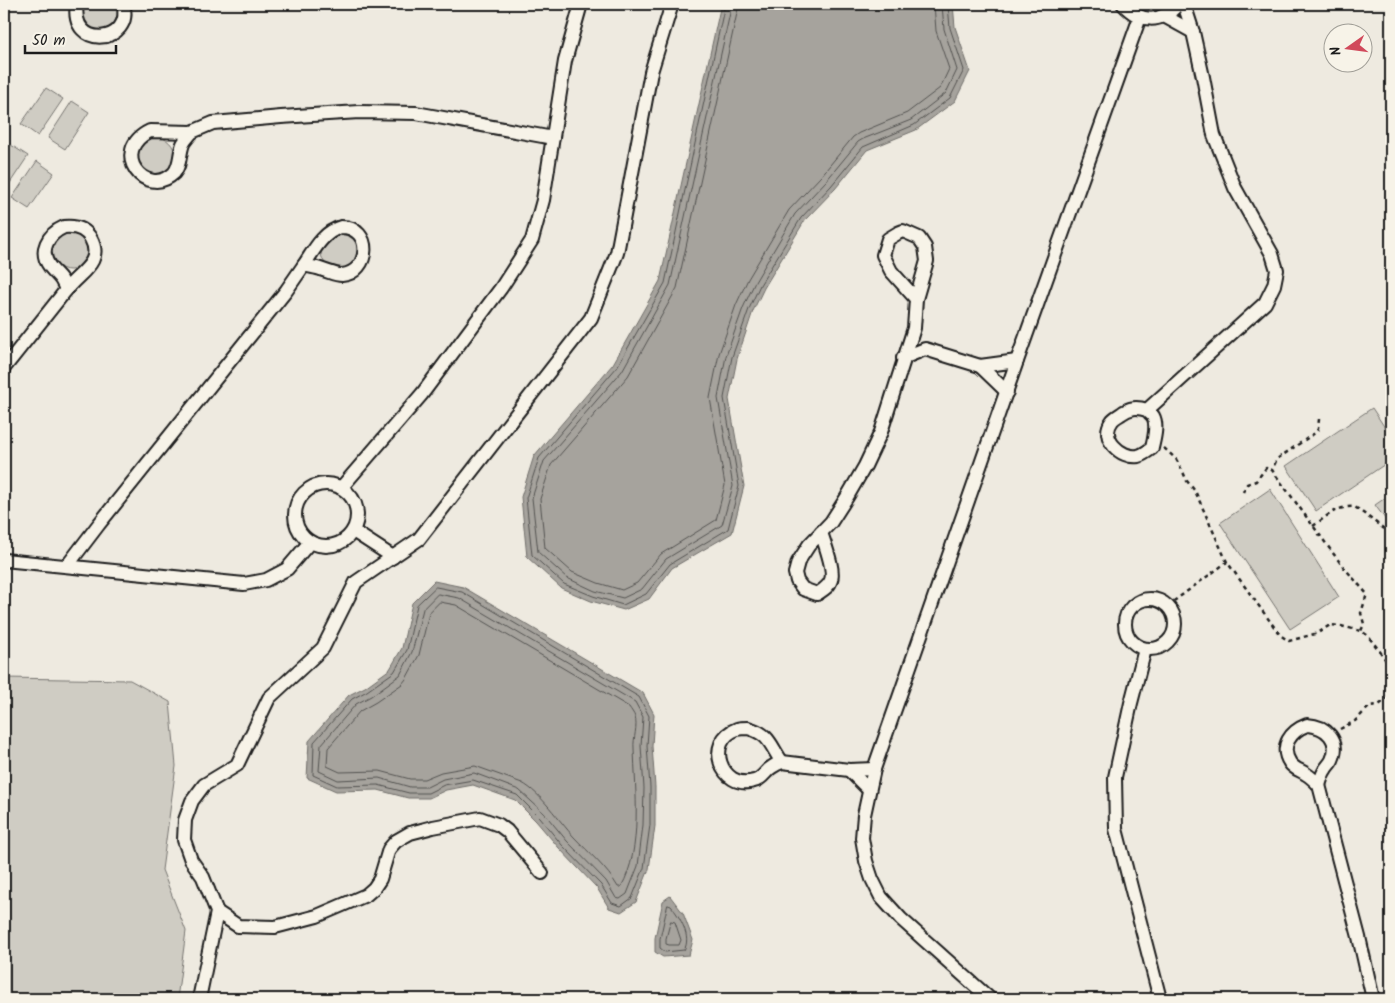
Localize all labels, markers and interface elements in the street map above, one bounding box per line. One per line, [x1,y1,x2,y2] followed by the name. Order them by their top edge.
[25,22,116,54] scale bar
[1322,22,1372,72] north arrow
[32,29,66,53] text: 50 m
[1325,44,1348,58] text: N

